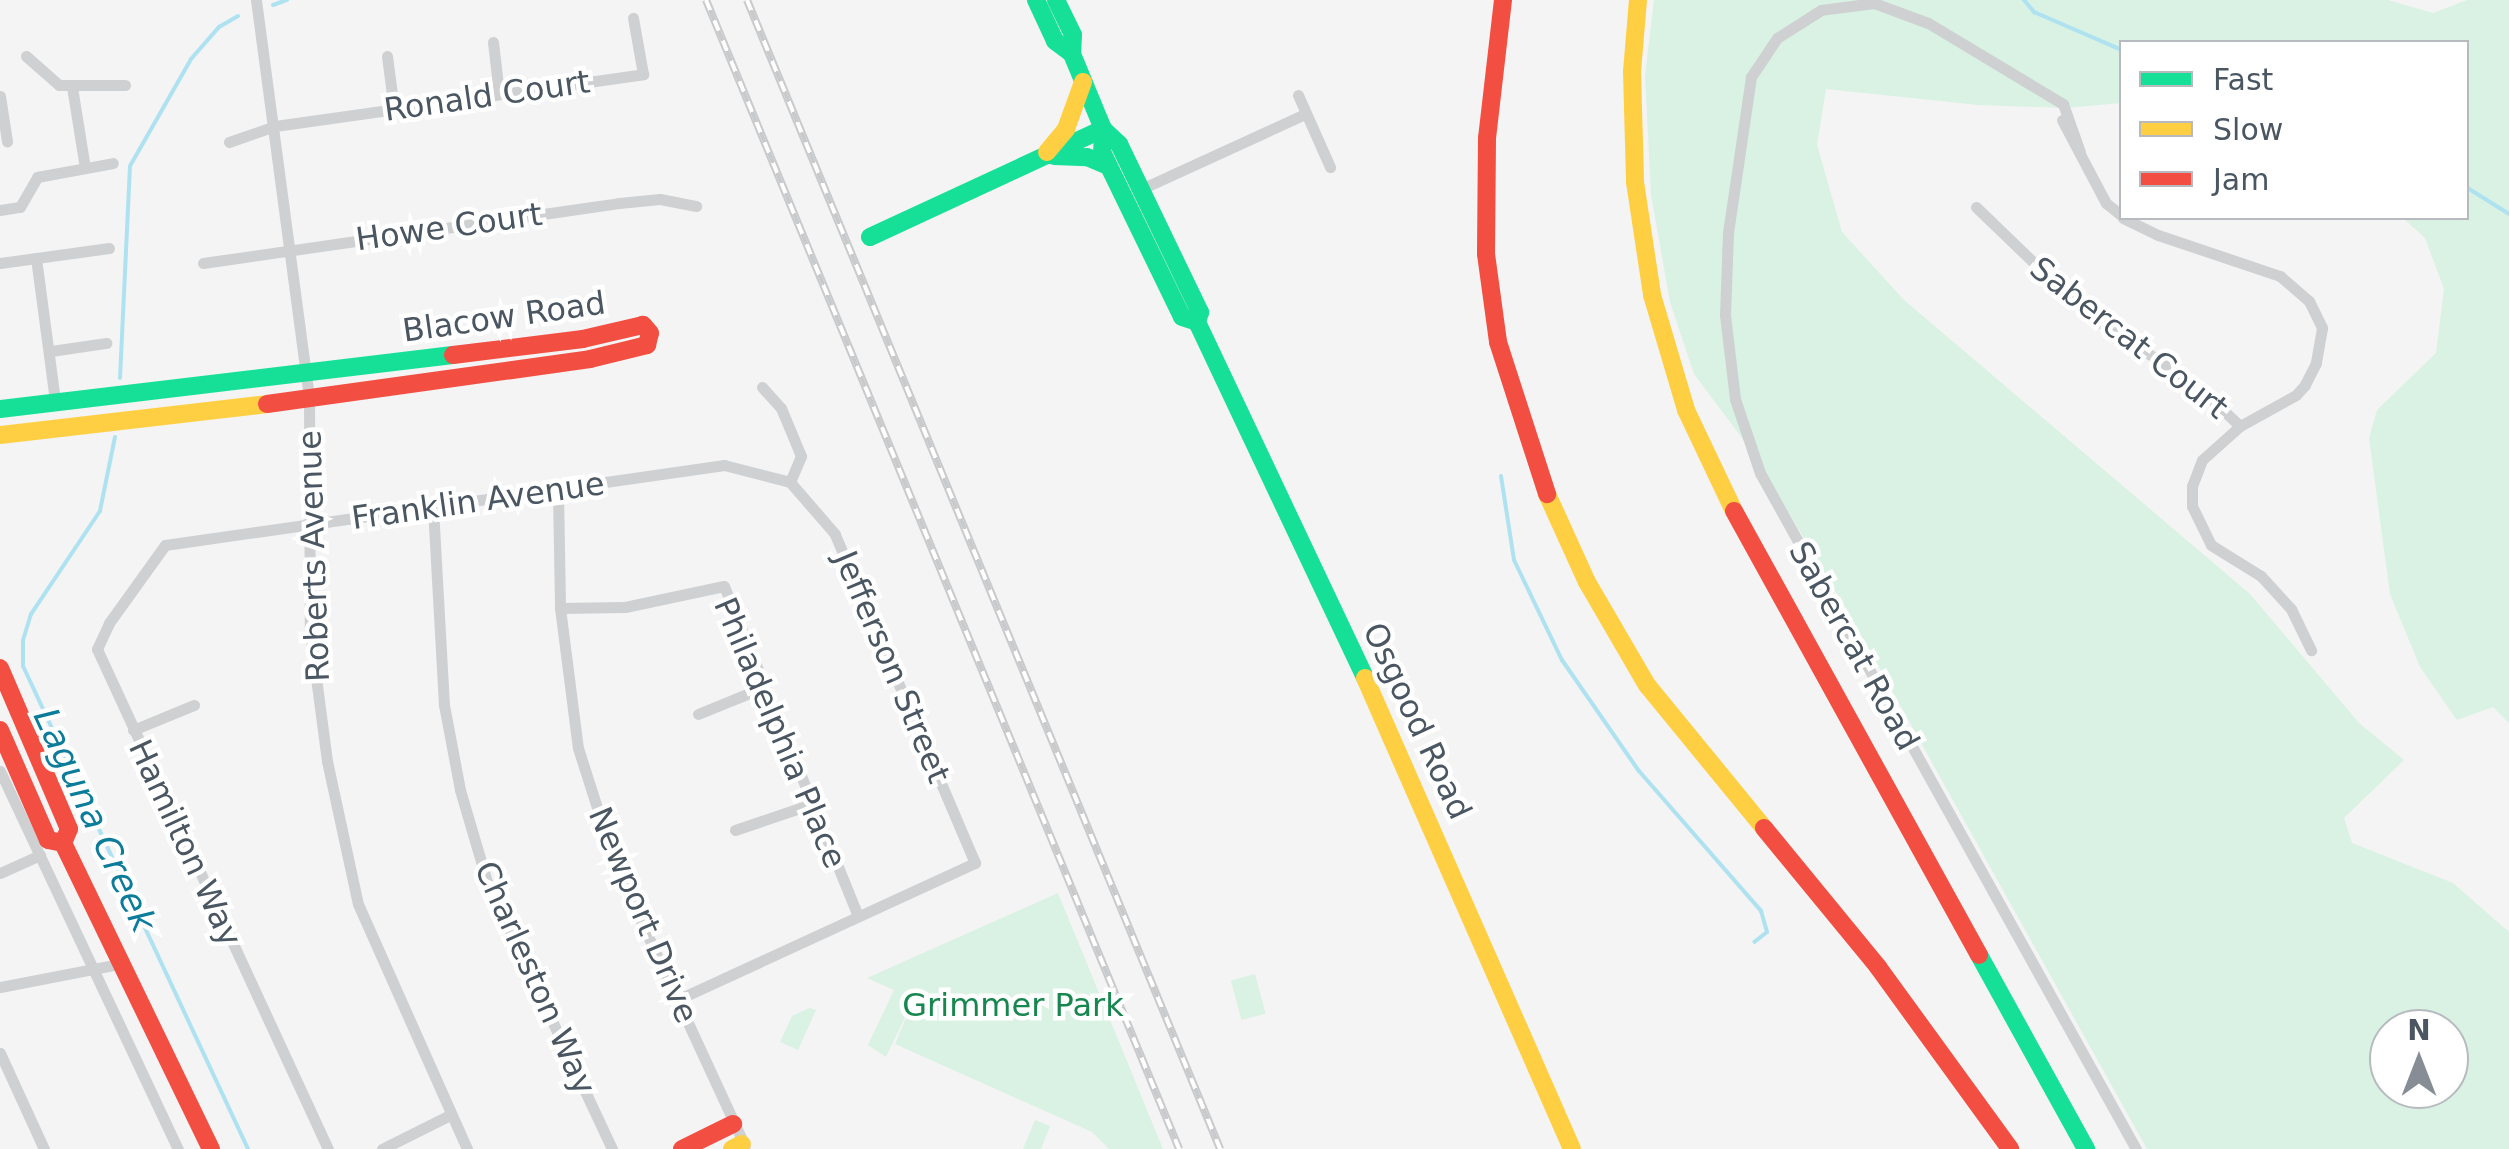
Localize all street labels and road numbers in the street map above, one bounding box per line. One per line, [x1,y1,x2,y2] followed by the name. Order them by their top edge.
[382,63,592,129] street label: Ronald Court
[353,195,545,259] street label: Howe Court
[2023,249,2235,427] street label: Sabercat Court
[400,284,608,350] street label: Blacow Road
[290,430,338,682] street label: Roberts Avenue
[349,464,607,538] street label: Franklin Avenue
[1781,535,1927,757] street label: Sabercat Road
[826,545,958,789] street label: Jefferson Street
[706,592,854,874] street label: Philadelphia Place
[1355,617,1479,825] street label: Osgood Road
[120,734,250,952] street label: Hamilton Way
[580,801,706,1029] street label: Newport Drive
[466,855,604,1101] street label: Charleston Way

